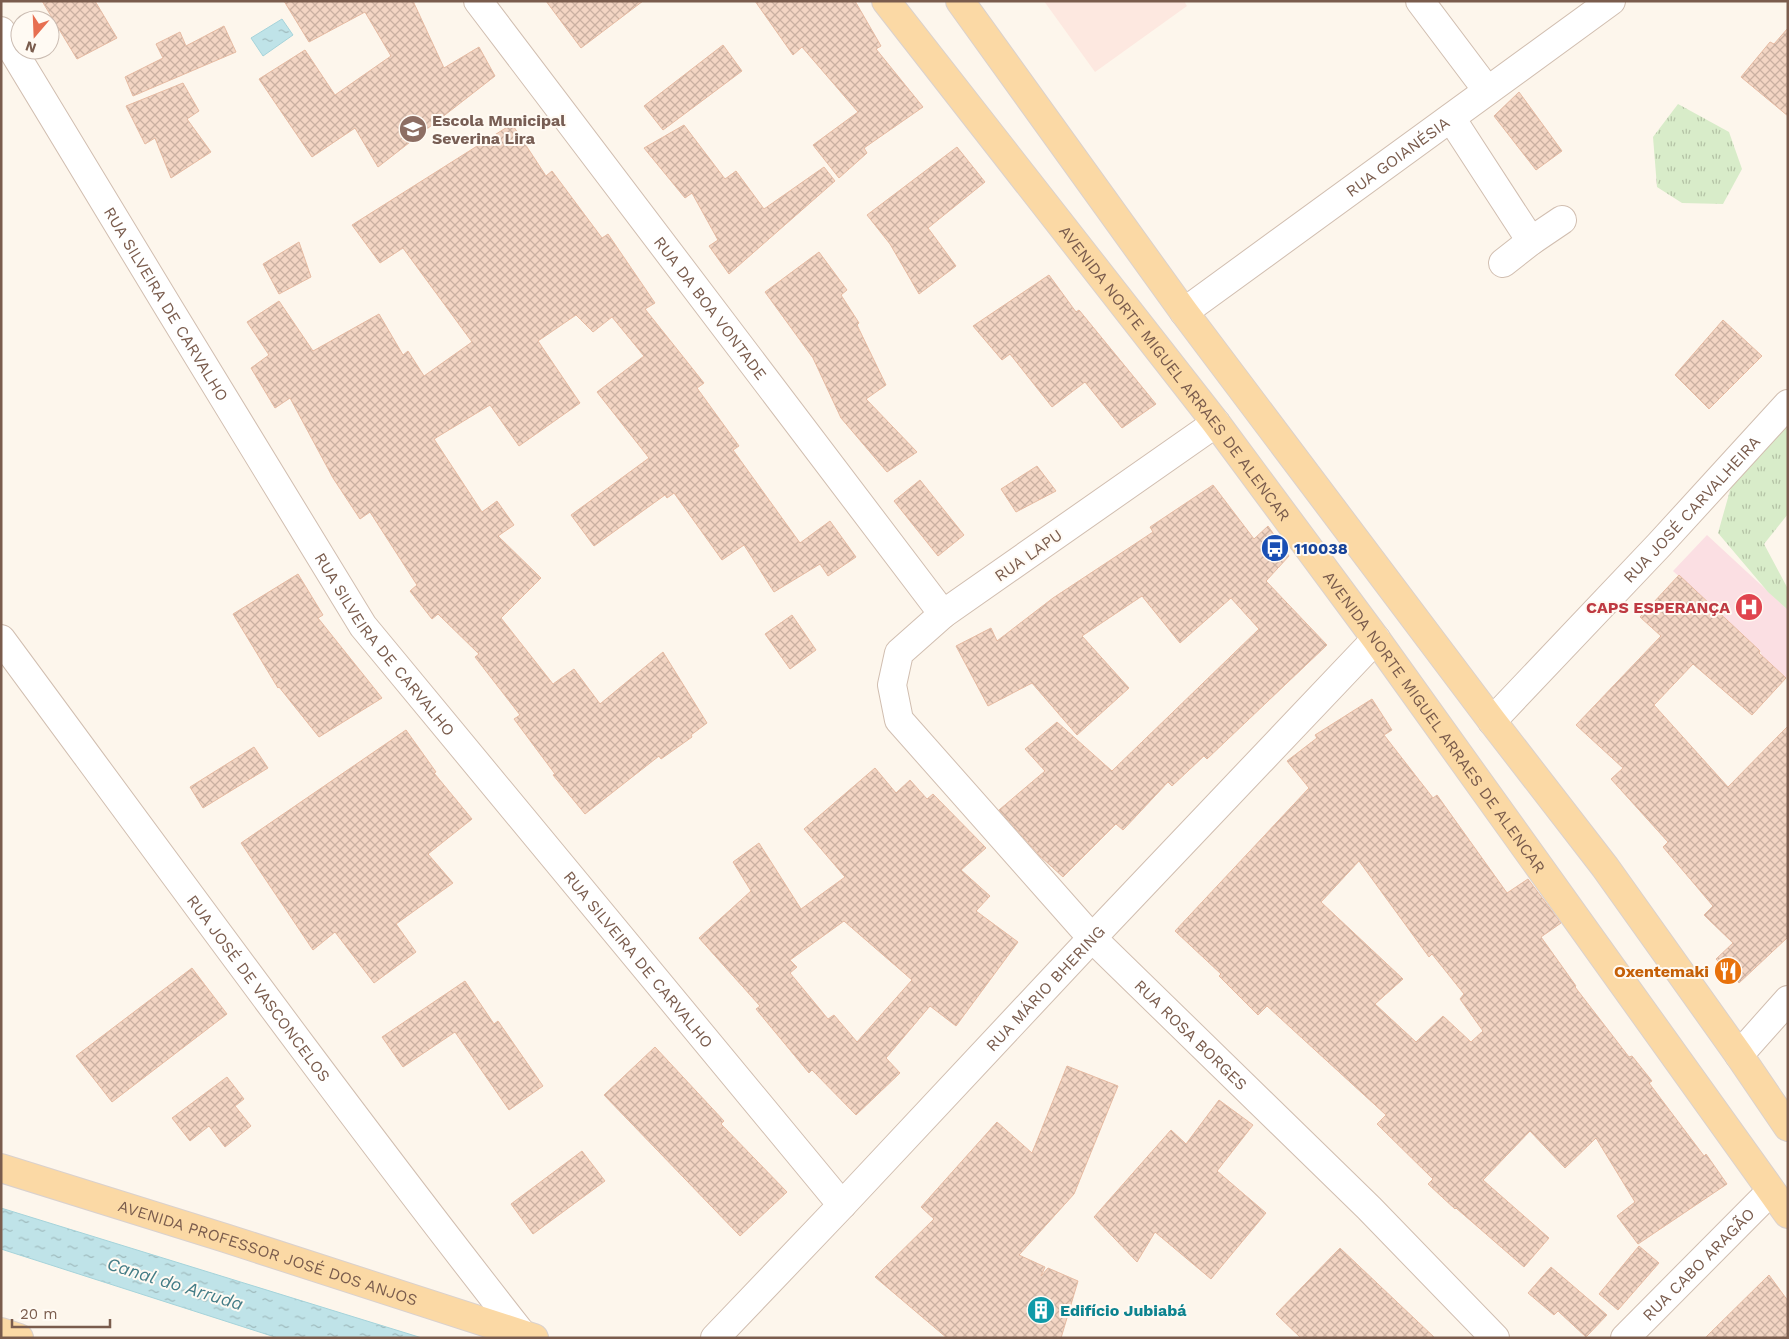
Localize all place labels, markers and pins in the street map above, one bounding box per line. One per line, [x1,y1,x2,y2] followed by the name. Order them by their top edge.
[432,111,566,148] place label: Escola Municipal Severina Lira
[398,114,428,144] school or university icon: Escola Municipal Severina Lira
[1260,533,1290,563] bus stop icon: 110038
[1294,539,1348,558] place label: 110038
[1734,592,1764,622] hospital icon: CAPS ESPERANÇA
[1586,598,1730,617] place label: CAPS ESPERANÇA
[1713,956,1743,986] restaurant icon: Oxentemaki
[1614,962,1709,981] place label: Oxentemaki
[1026,1295,1056,1325] building icon: Edifício Jubiabá
[1060,1301,1187,1320] place label: Edifício Jubiabá

